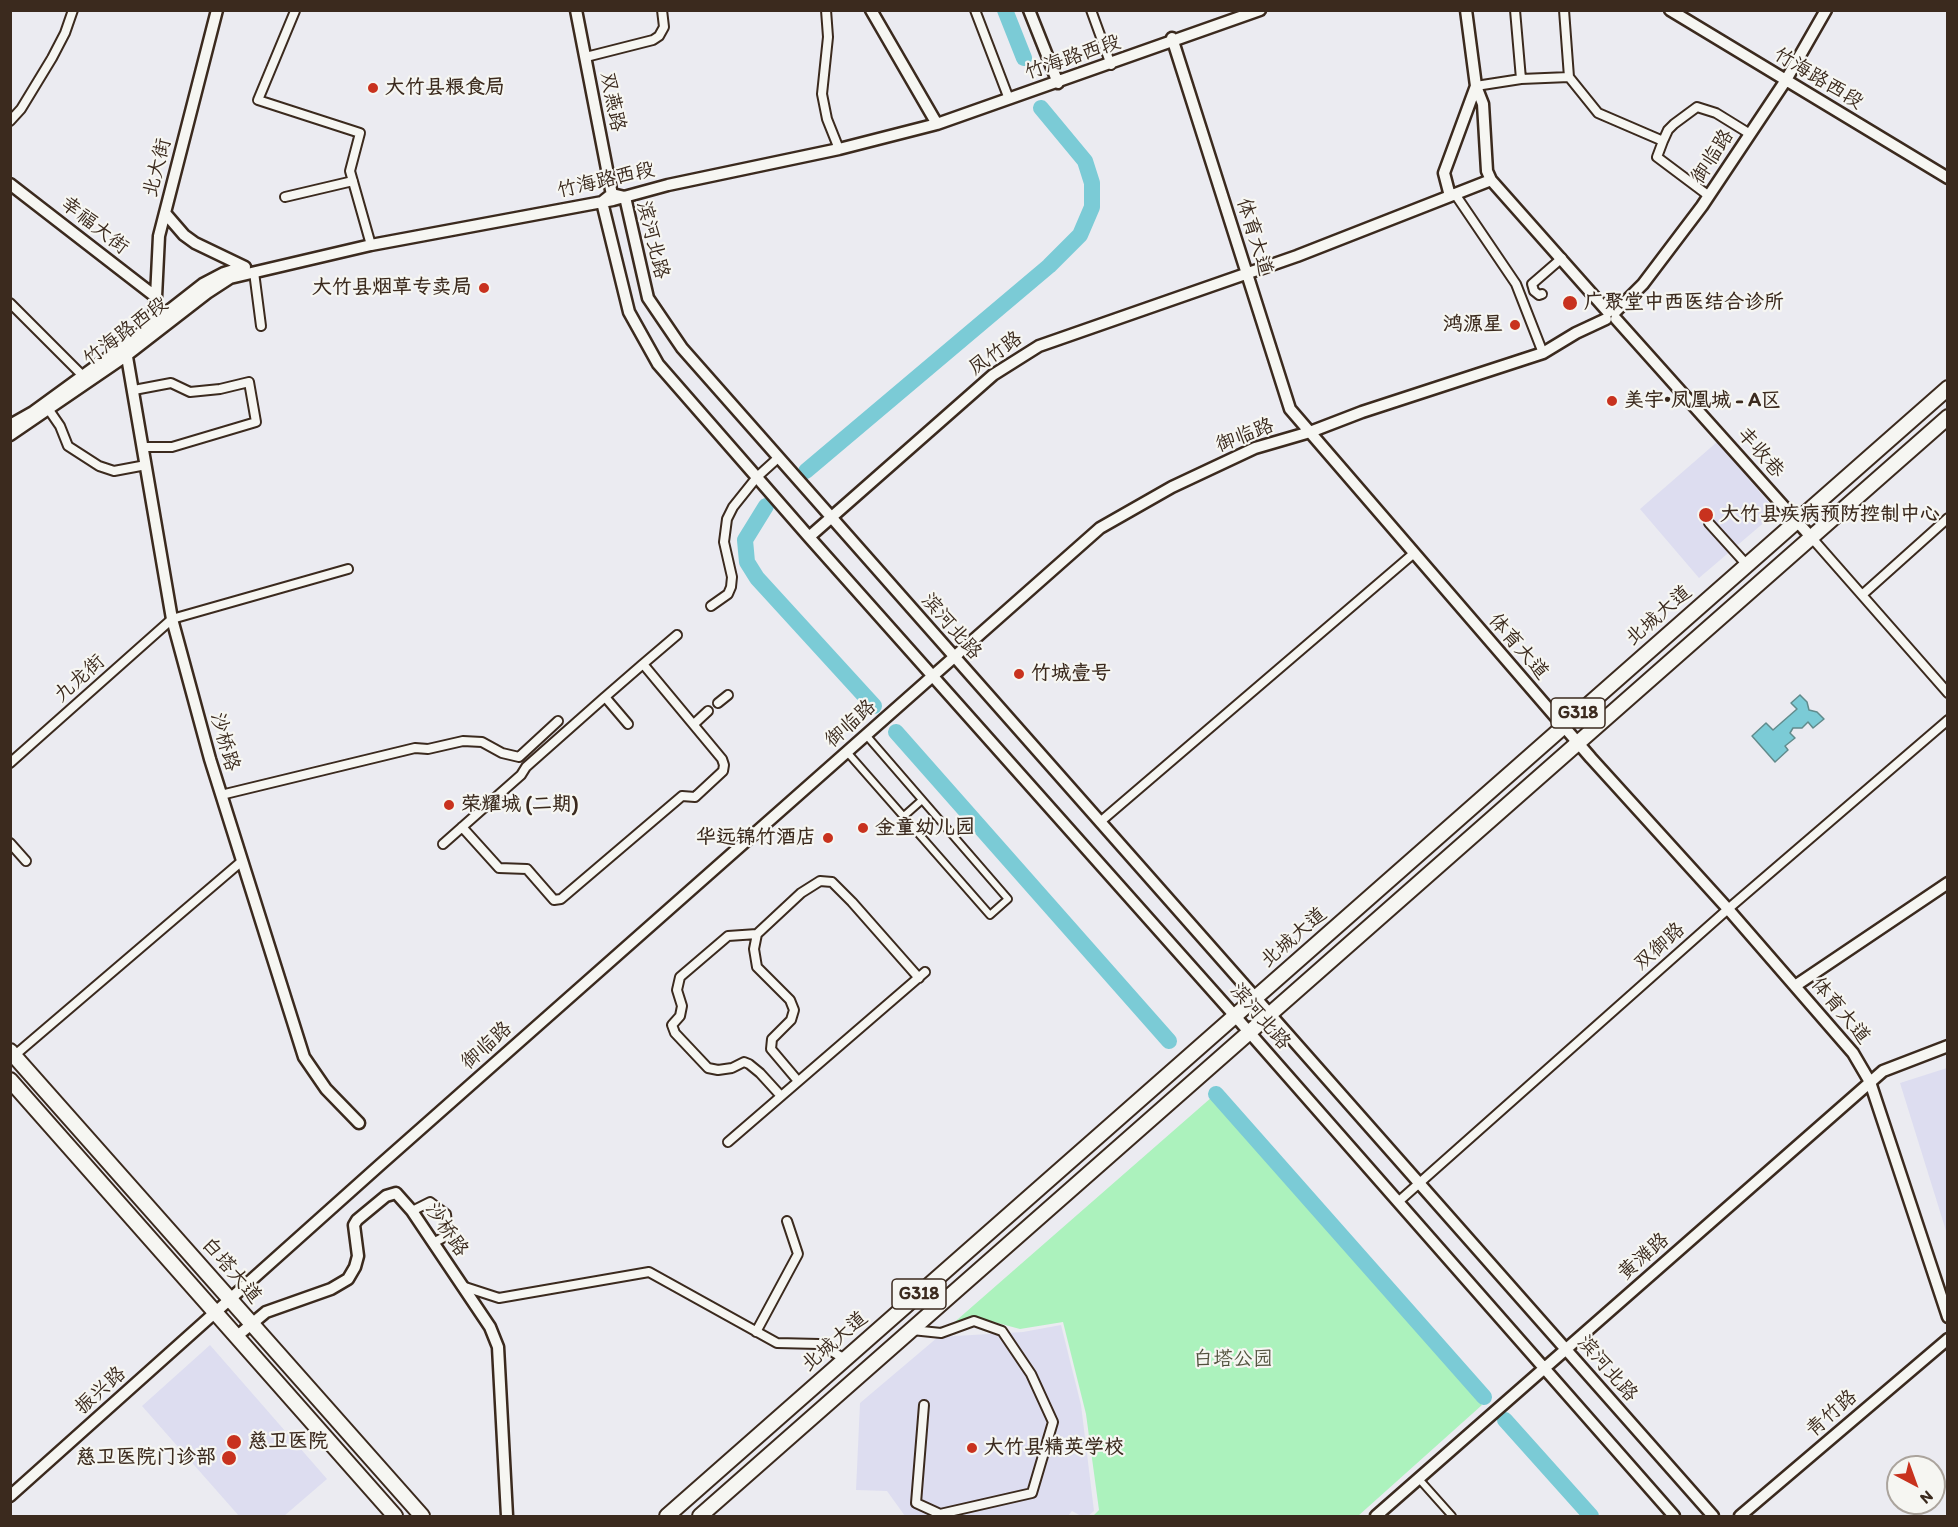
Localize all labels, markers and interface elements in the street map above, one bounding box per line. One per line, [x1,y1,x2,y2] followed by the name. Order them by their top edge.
[1022,30,1124,86] street label: 竹海路西段
[1769,43,1867,115] street label: 竹海路西段
[594,70,630,134] street label: 双燕路
[385,76,505,100] place label: 大竹县粮食局
[366,81,380,95] marker: 大竹县粮食局
[1687,125,1739,189] street label: 御临路
[139,136,177,200] street label: 北大街
[555,158,657,204] street label: 竹海路西段
[55,192,133,260] street label: 幸福大街
[1231,195,1277,279] street label: 体育大道
[631,198,673,282] street label: 滨河北路
[312,276,472,300] place label: 大竹县烟草专卖局
[477,281,491,295] marker: 大竹县烟草专卖局
[1584,291,1784,315] place label: 广聚堂中西医结合诊所
[79,292,173,372] street label: 竹海路西段
[1561,294,1579,312] marker: 广聚堂中西医结合诊所
[1443,313,1503,337] place label: 鸿源星
[1508,318,1522,332] marker: 鸿源星
[965,327,1027,381] street label: 凤竹路
[1624,389,1781,413] place label: 美宇•凤凰城 - A区
[1605,394,1619,408] marker: 美宇•凤凰城 - A区
[1213,414,1277,458] street label: 御临路
[1731,422,1789,484] street label: 丰收巷
[1720,503,1940,527] place label: 大竹县疾病预防控制中心
[1697,506,1715,524] marker: 大竹县疾病预防控制中心
[1621,581,1697,651] street label: 北城大道
[916,589,986,665] street label: 滨河北路
[1483,609,1553,685] street label: 体育大道
[50,650,110,708] street label: 九龙街
[1031,662,1111,686] place label: 竹城壹号
[1012,667,1026,681] marker: 竹城壹号
[821,695,881,753] street label: 御临路
[1551,698,1605,728] road number: G318
[204,710,244,774] street label: 沙桥路
[461,793,579,817] place label: 荣耀城 (二期)
[442,798,456,812] marker: 荣耀城 (二期)
[875,816,975,840] place label: 金童幼儿园
[856,821,870,835] marker: 金童幼儿园
[696,826,816,850] place label: 华远锦竹酒店
[821,831,835,845] marker: 华远锦竹酒店
[1256,903,1332,973] street label: 北城大道
[1630,918,1690,976] street label: 双御路
[1805,973,1875,1049] street label: 体育大道
[1225,979,1295,1055] street label: 滨河北路
[457,1017,517,1075] street label: 御临路
[419,1198,473,1262] street label: 沙桥路
[1613,1228,1675,1286] street label: 黄滩路
[196,1233,266,1309] street label: 白塔大道
[892,1279,946,1309] road number: G318
[797,1307,873,1377] street label: 北城大道
[1572,1331,1642,1407] street label: 滨河北路
[1193,1348,1273,1372] park label: 白塔公园
[71,1362,131,1420] street label: 振兴路
[1801,1385,1863,1443] street label: 青竹路
[248,1430,328,1454] place label: 慈卫医院
[225,1433,243,1451] marker: 慈卫医院
[984,1436,1124,1460] place label: 大竹县精英学校
[965,1441,979,1455] marker: 大竹县精英学校
[76,1446,216,1470] place label: 慈卫医院门诊部
[220,1449,238,1467] marker: 慈卫医院门诊部
[1886,1455,1946,1515] north arrow
[1917,1487,1937,1508] text: N

